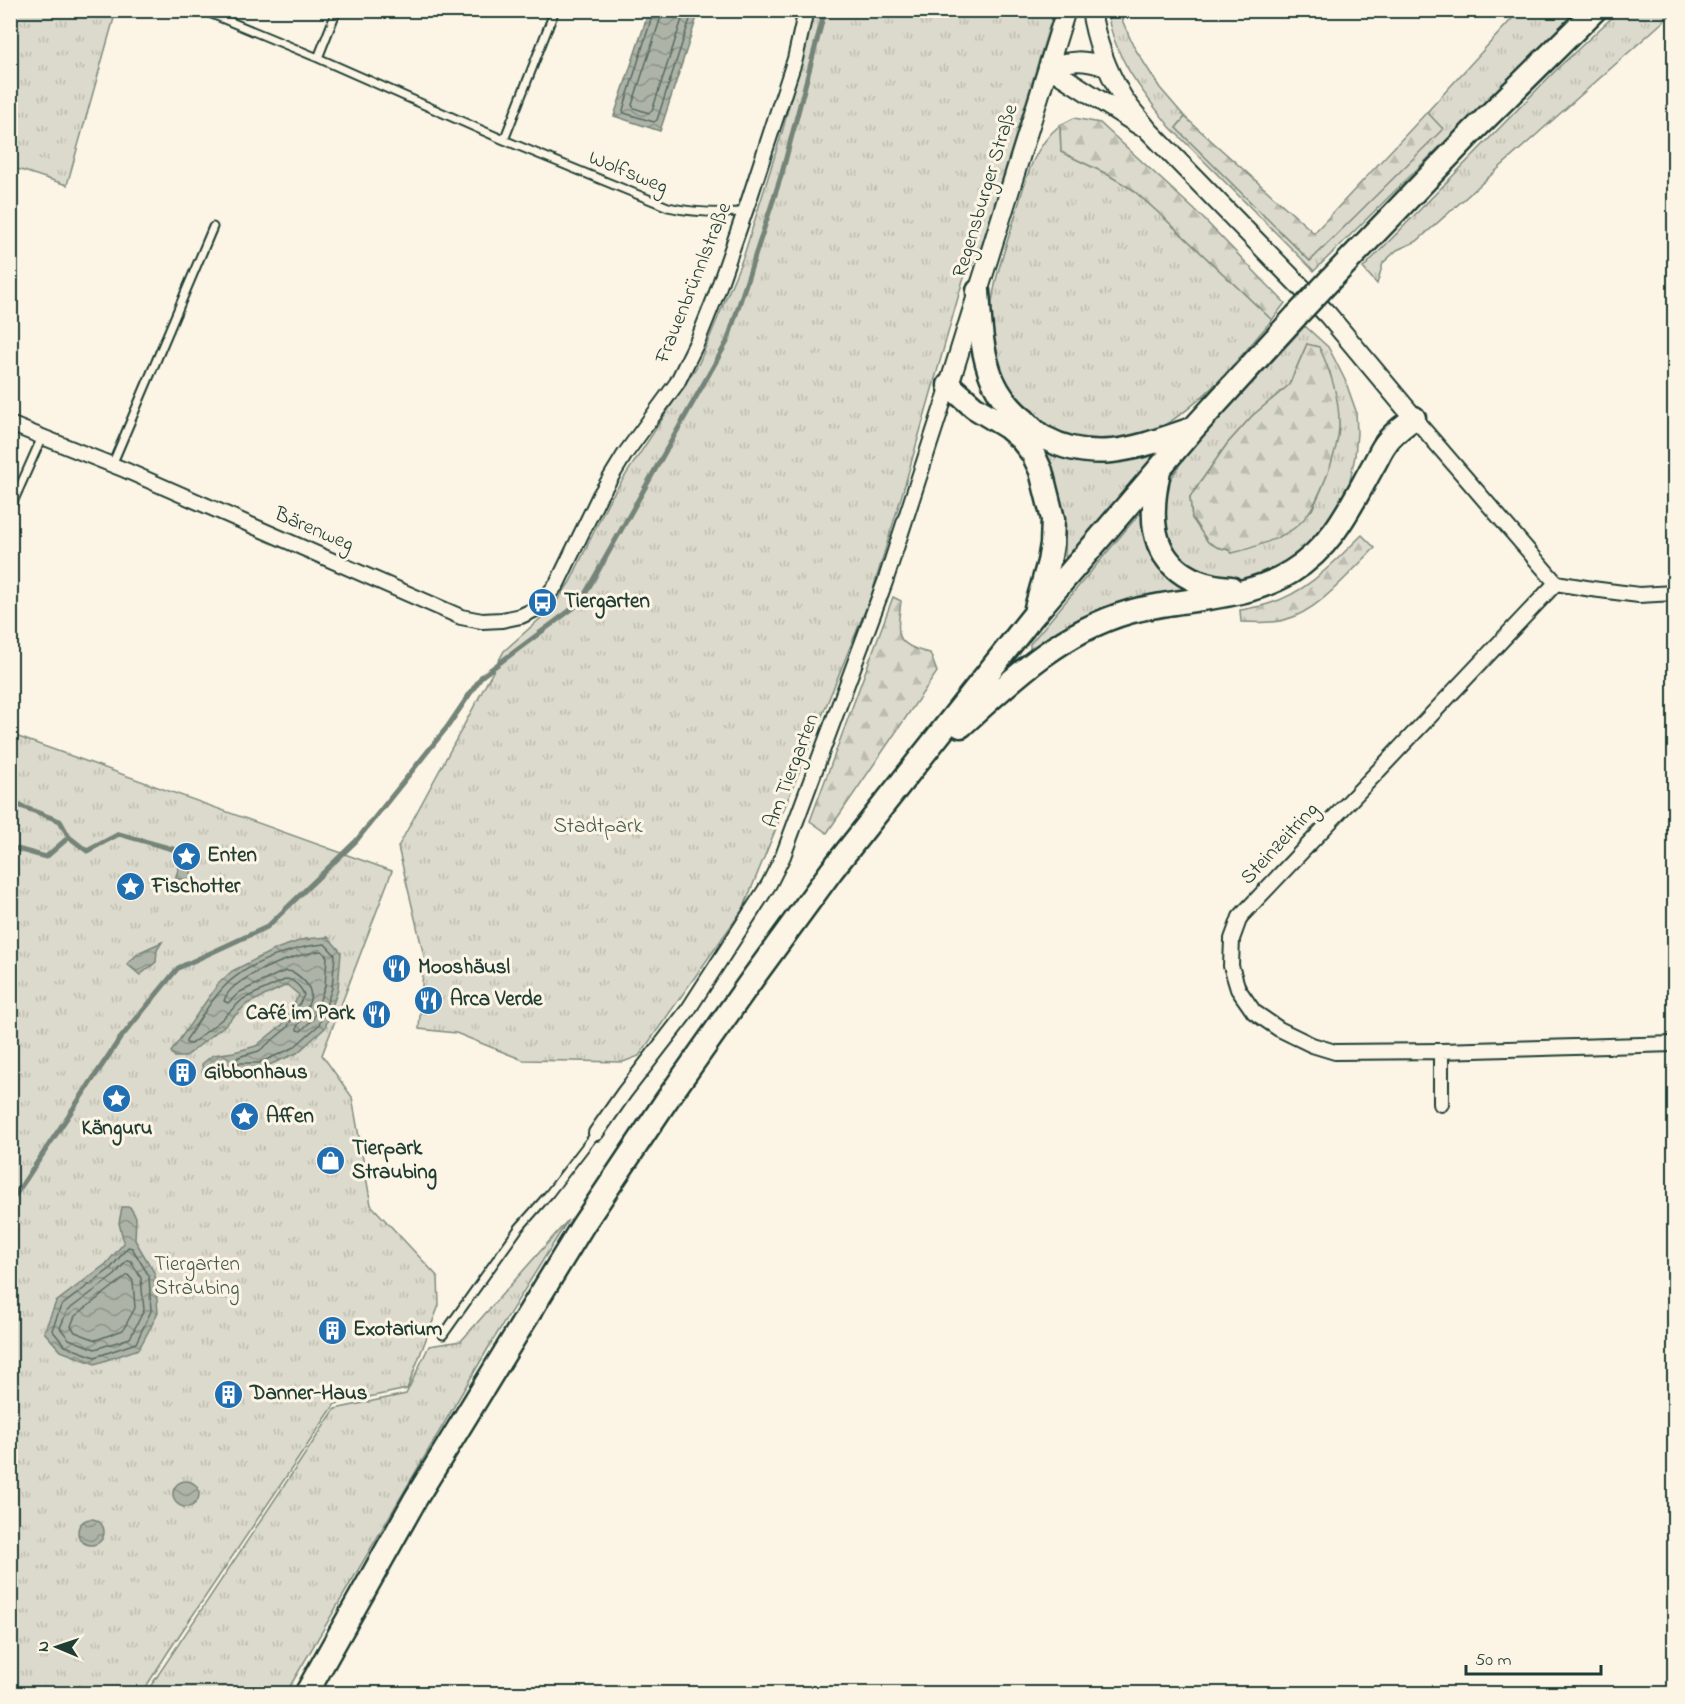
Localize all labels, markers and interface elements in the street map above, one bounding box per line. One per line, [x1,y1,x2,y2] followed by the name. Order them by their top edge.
[945,100,1029,282] street label: Regensburger Straße
[583,144,672,204] street label: Wolfsweg
[648,197,740,369] street label: Frauenbrünnlstraße
[268,499,358,562] street label: Bärenweg
[527,586,559,618] bus stop icon: Tiergarten
[564,587,650,619] place label: Tiergarten
[756,709,829,833] street label: Am Tiergarten
[1234,796,1328,893] street label: Steinzeitring
[553,812,643,842] park label: Stadtpark
[170,840,202,872] place icon: Enten
[207,841,257,871] place label: Enten
[115,871,147,903] place icon: Fischotter
[151,872,241,902] place label: Fischotter
[381,952,413,984] restaurant icon: Mooshäusl
[418,953,511,983] place label: Mooshäusl
[413,984,445,1016] restaurant icon: Arca Verde
[450,985,543,1015] place label: Arca Verde
[360,998,392,1030] restaurant icon: Café im Park
[246,999,356,1029] place label: Café im Park
[167,1057,199,1089] building icon: Gibbonhaus
[204,1058,308,1088] place label: Gibbonhaus
[101,1082,133,1114] place icon: Känguru
[229,1101,261,1133] place icon: Affen
[266,1102,314,1132] place label: Affen
[81,1114,153,1146] place label: Känguru
[352,1134,437,1190] place label: Tierpark Straubing
[315,1145,347,1177] shop icon: Tierpark Straubing
[154,1250,240,1306] park label: Tiergarten Straubing
[316,1314,348,1346] building icon: Exotarium
[353,1315,442,1345] place label: Exotarium
[213,1378,245,1410] building icon: Danner-Haus
[249,1379,368,1409] place label: Danner-Haus
[27,1617,87,1677] north arrow
[1466,1638,1601,1676] scale bar
[32,1641,56,1652] text: N
[1475,1648,1512,1674] text: 50 m

